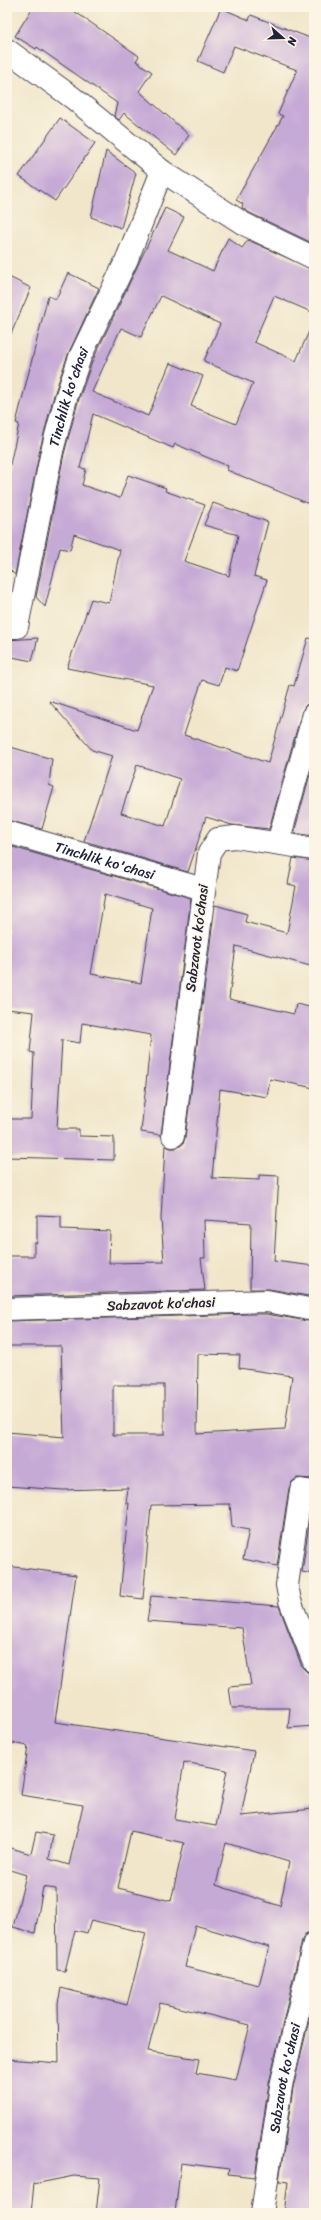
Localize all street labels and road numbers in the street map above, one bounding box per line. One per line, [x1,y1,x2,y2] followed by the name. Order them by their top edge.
[41,342,96,449] street label: Tinchlik ko'chasi
[52,834,159,887] street label: Tinchlik ko'chasi
[178,882,216,993] street label: Sabzavot koʻchasi
[106,1290,217,1318] street label: Sabzavot koʻchasi
[262,2019,308,2135] street label: Sabzavot ko'chasi

